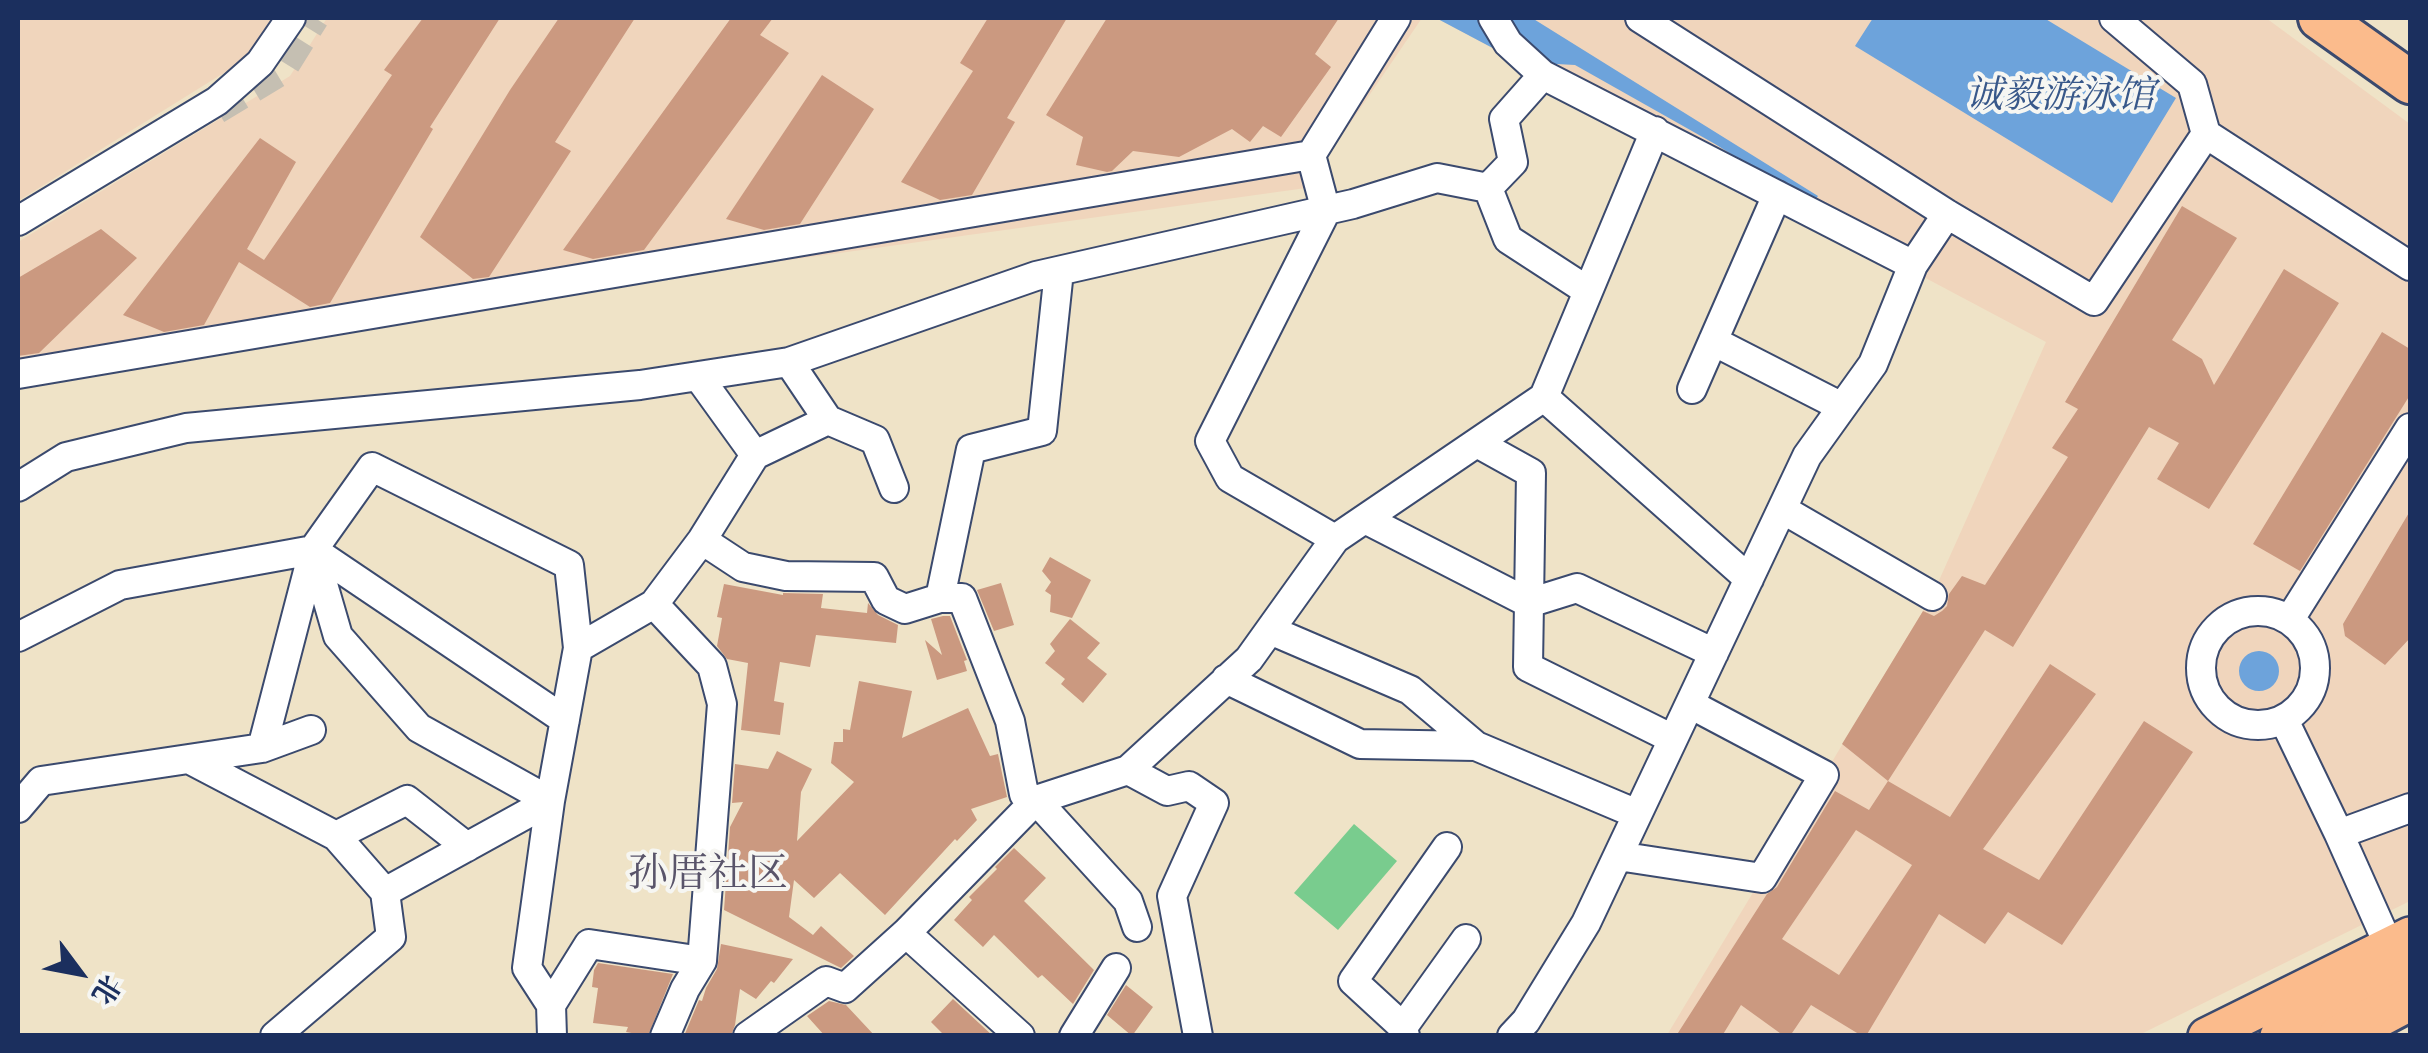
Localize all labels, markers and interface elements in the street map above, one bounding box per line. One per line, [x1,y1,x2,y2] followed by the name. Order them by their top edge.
[1965,76,2155,122] water label: 诚毅游泳馆
[628,853,788,901] district label: 孙厝社区
[30,923,130,1023] north arrow
[84,968,128,1010] text: 北

